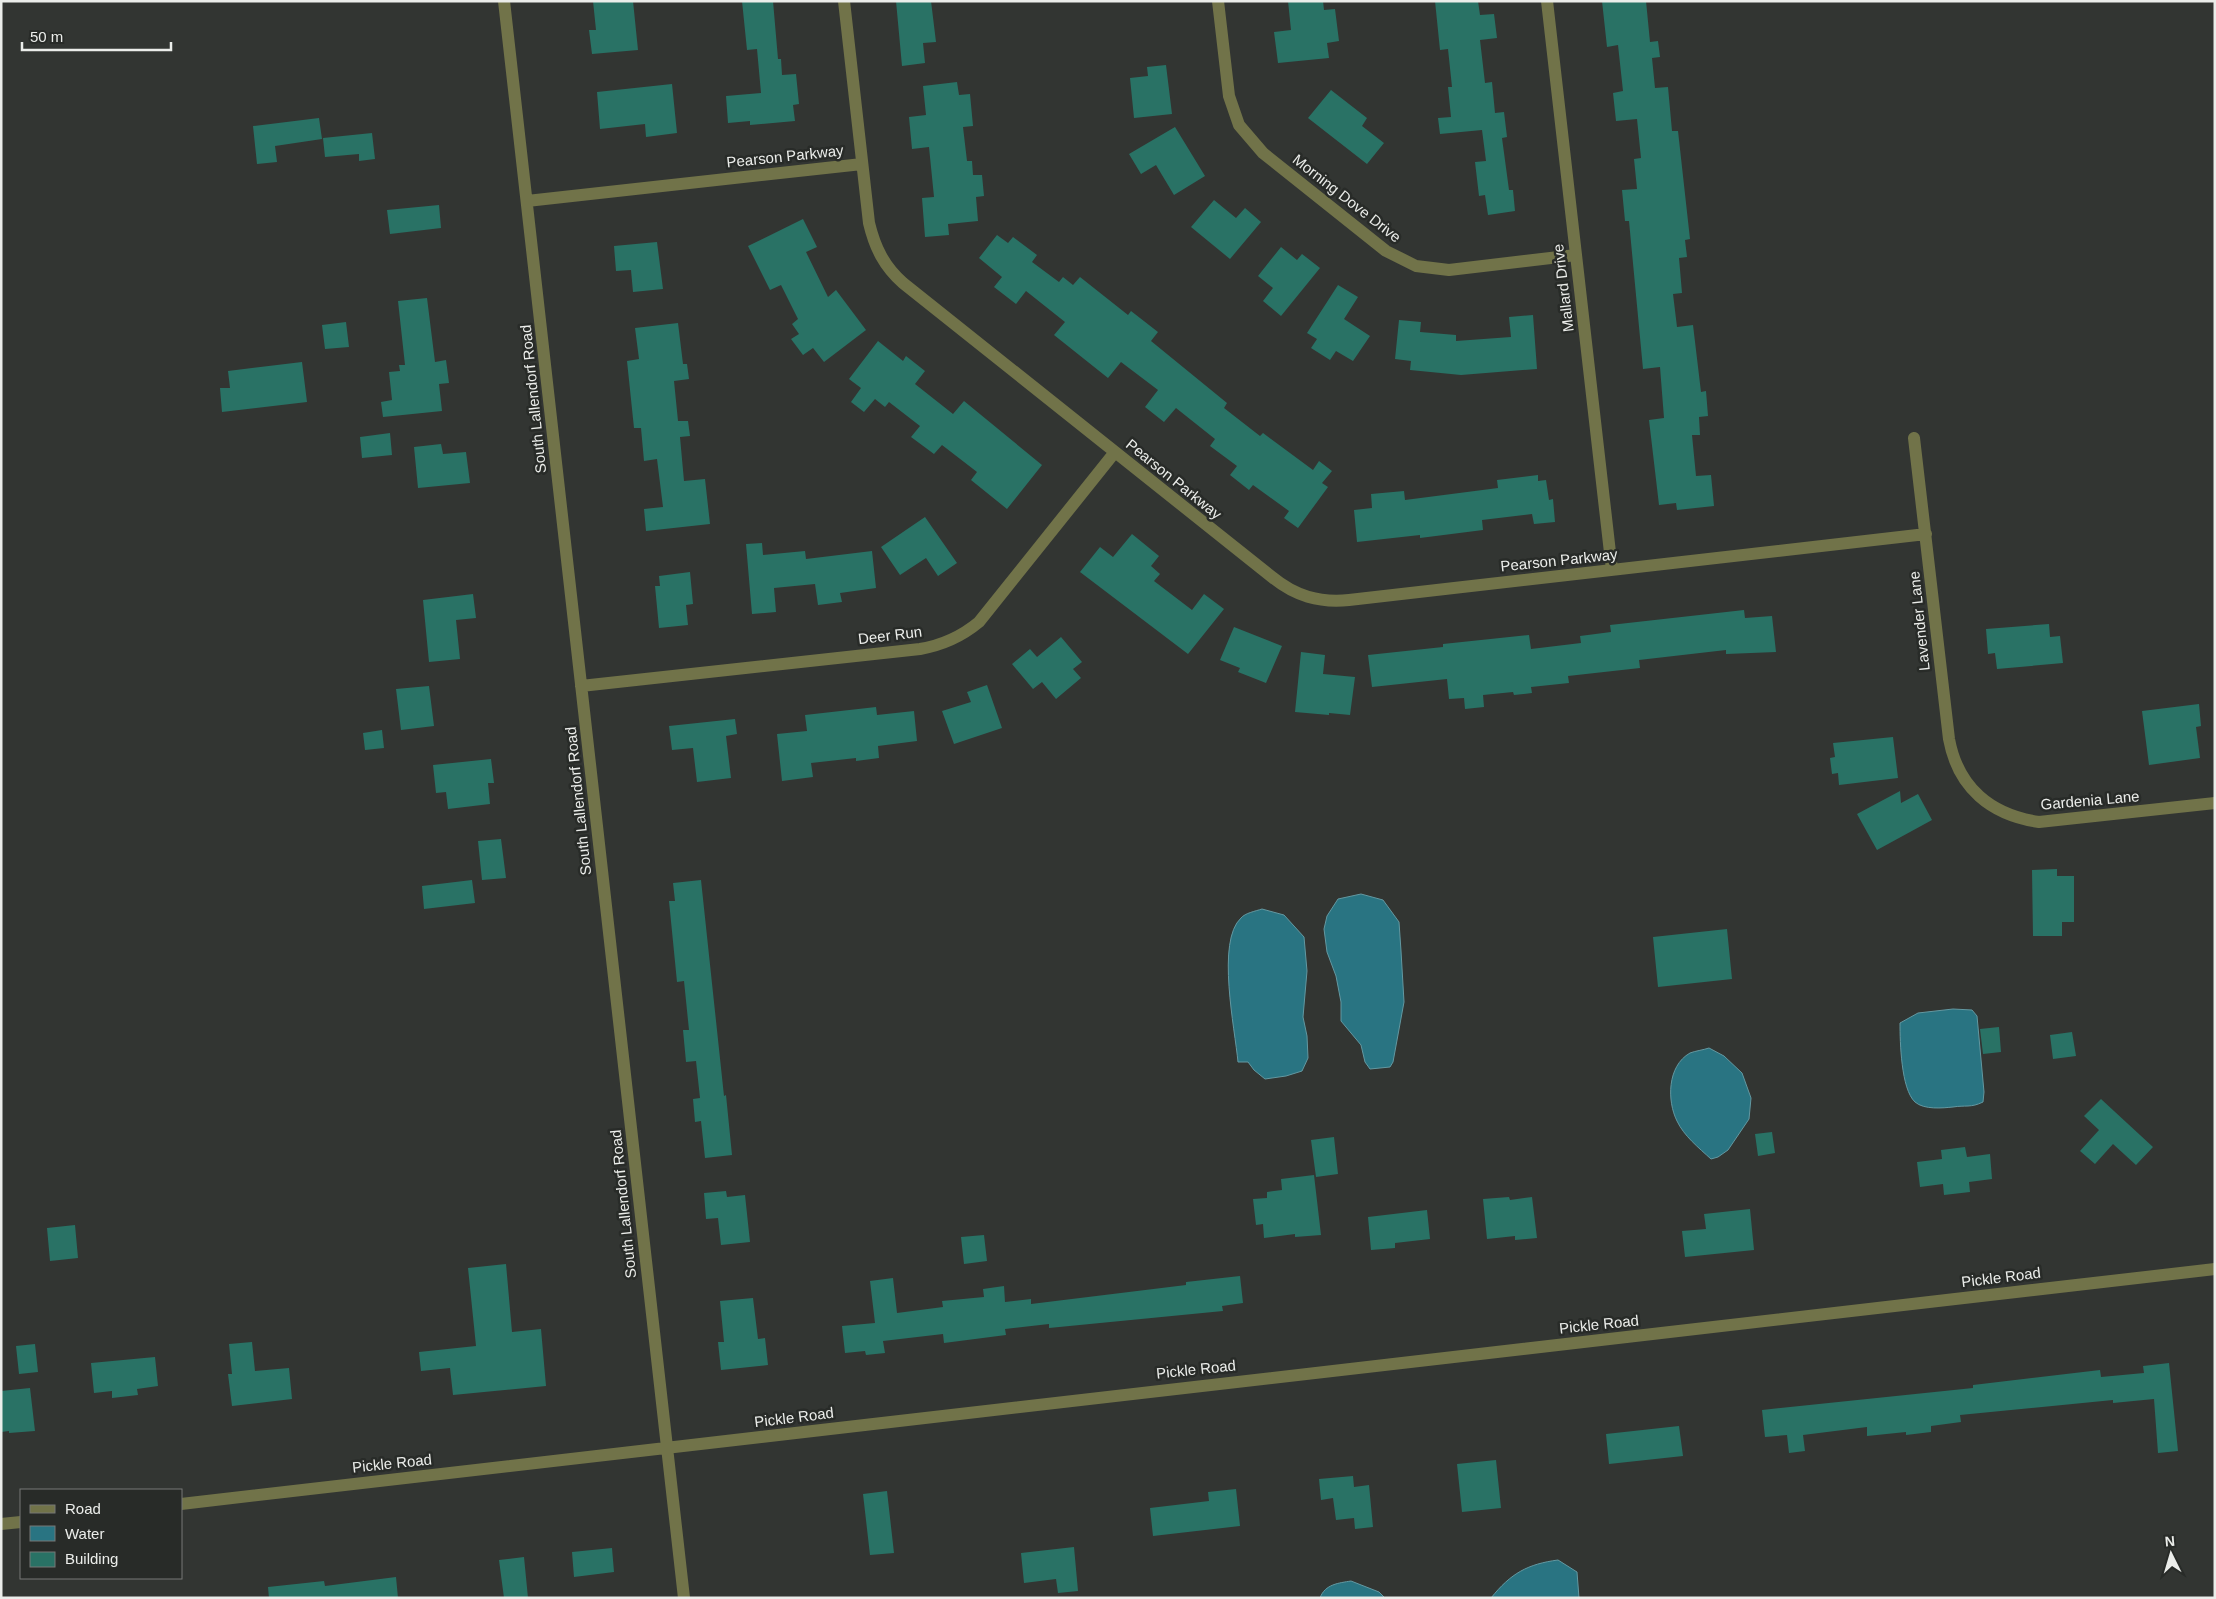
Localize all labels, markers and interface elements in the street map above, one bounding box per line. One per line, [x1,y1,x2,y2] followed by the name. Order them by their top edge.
[22,20,171,52] scale bar
[30,28,63,45] text: 50 m
[726,141,845,171] street label: Pearson Parkway
[1290,150,1404,246] street label: Morning Dove Drive
[1549,243,1577,333] street label: Mallard Drive
[517,324,549,474] street label: South Lallendorf Road
[1123,435,1225,523] street label: Pearson Parkway
[1500,545,1619,575] street label: Pearson Parkway
[1905,570,1933,672] street label: Lavender Lane
[857,623,923,647] street label: Deer Run
[562,726,594,876] street label: South Lallendorf Road
[2040,787,2140,813] street label: Gardenia Lane
[607,1129,639,1279] street label: South Lallendorf Road
[1960,1264,2042,1290] street label: Pickle Road
[1558,1311,1640,1337] street label: Pickle Road
[1155,1356,1237,1382] street label: Pickle Road
[753,1404,835,1430] street label: Pickle Road
[351,1450,433,1476] street label: Pickle Road
[20,1489,182,1579] legend
[65,1500,101,1517] text: Road
[65,1525,104,1542] text: Water
[2146,1529,2196,1579] north arrow
[2164,1533,2176,1549] text: N
[65,1550,118,1567] text: Building

